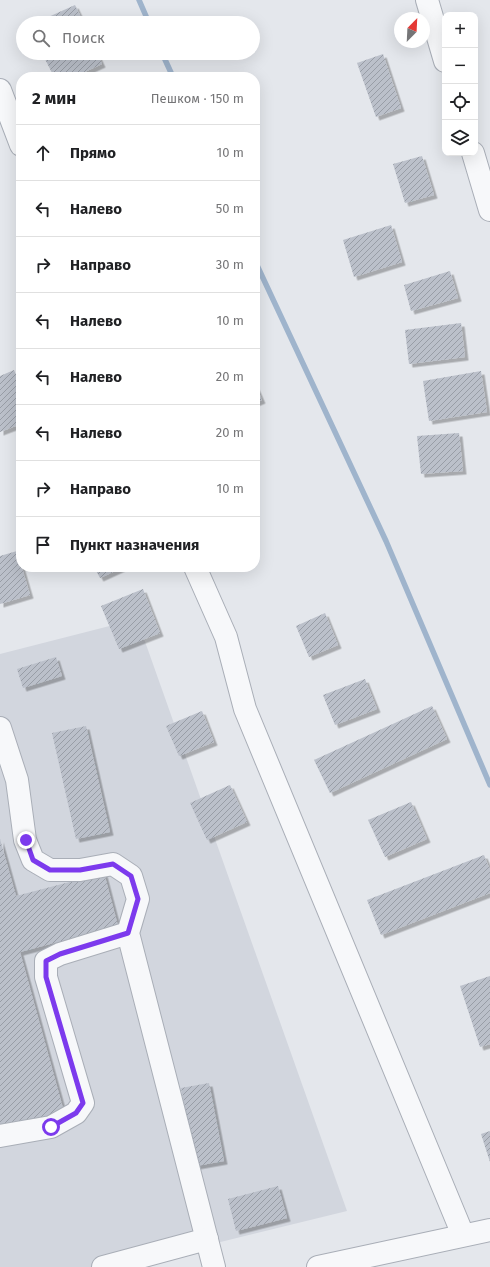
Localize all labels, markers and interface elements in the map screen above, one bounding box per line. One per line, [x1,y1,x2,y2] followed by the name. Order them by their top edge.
[394,12,430,48] north arrow
[442,12,478,156] map controls
[442,12,478,48] button: +
[16,16,260,60] search box
[30,27,52,49] icon: search
[62,29,105,47] text: Поиск
[442,48,478,84] button: −
[442,84,478,120] button: locate
[32,88,76,109] text: 2 мин
[151,91,244,106] text: Пешком · 150 m
[442,120,478,156] button: layers
[32,142,54,164] icon: ahead
[70,144,116,162] text: Прямо
[217,145,244,160] text: 10 m
[32,198,54,220] icon: left
[70,200,122,218] text: Налево
[216,201,244,216] text: 50 m
[32,254,54,276] icon: right
[70,256,131,274] text: Направо
[216,257,244,272] text: 30 m
[32,310,54,332] icon: left
[70,312,122,330] text: Налево
[217,313,244,328] text: 10 m
[32,366,54,388] icon: left
[70,368,122,386] text: Налево
[216,369,244,384] text: 20 m
[32,422,54,444] icon: left
[70,424,122,442] text: Налево
[216,425,244,440] text: 20 m
[32,478,54,500] icon: right
[70,480,131,498] text: Направо
[217,481,244,496] text: 10 m
[32,534,54,556] icon: arrive
[70,536,199,554] text: Пункт назначения
[17,831,35,849] route end
[42,1118,60,1136] route start

